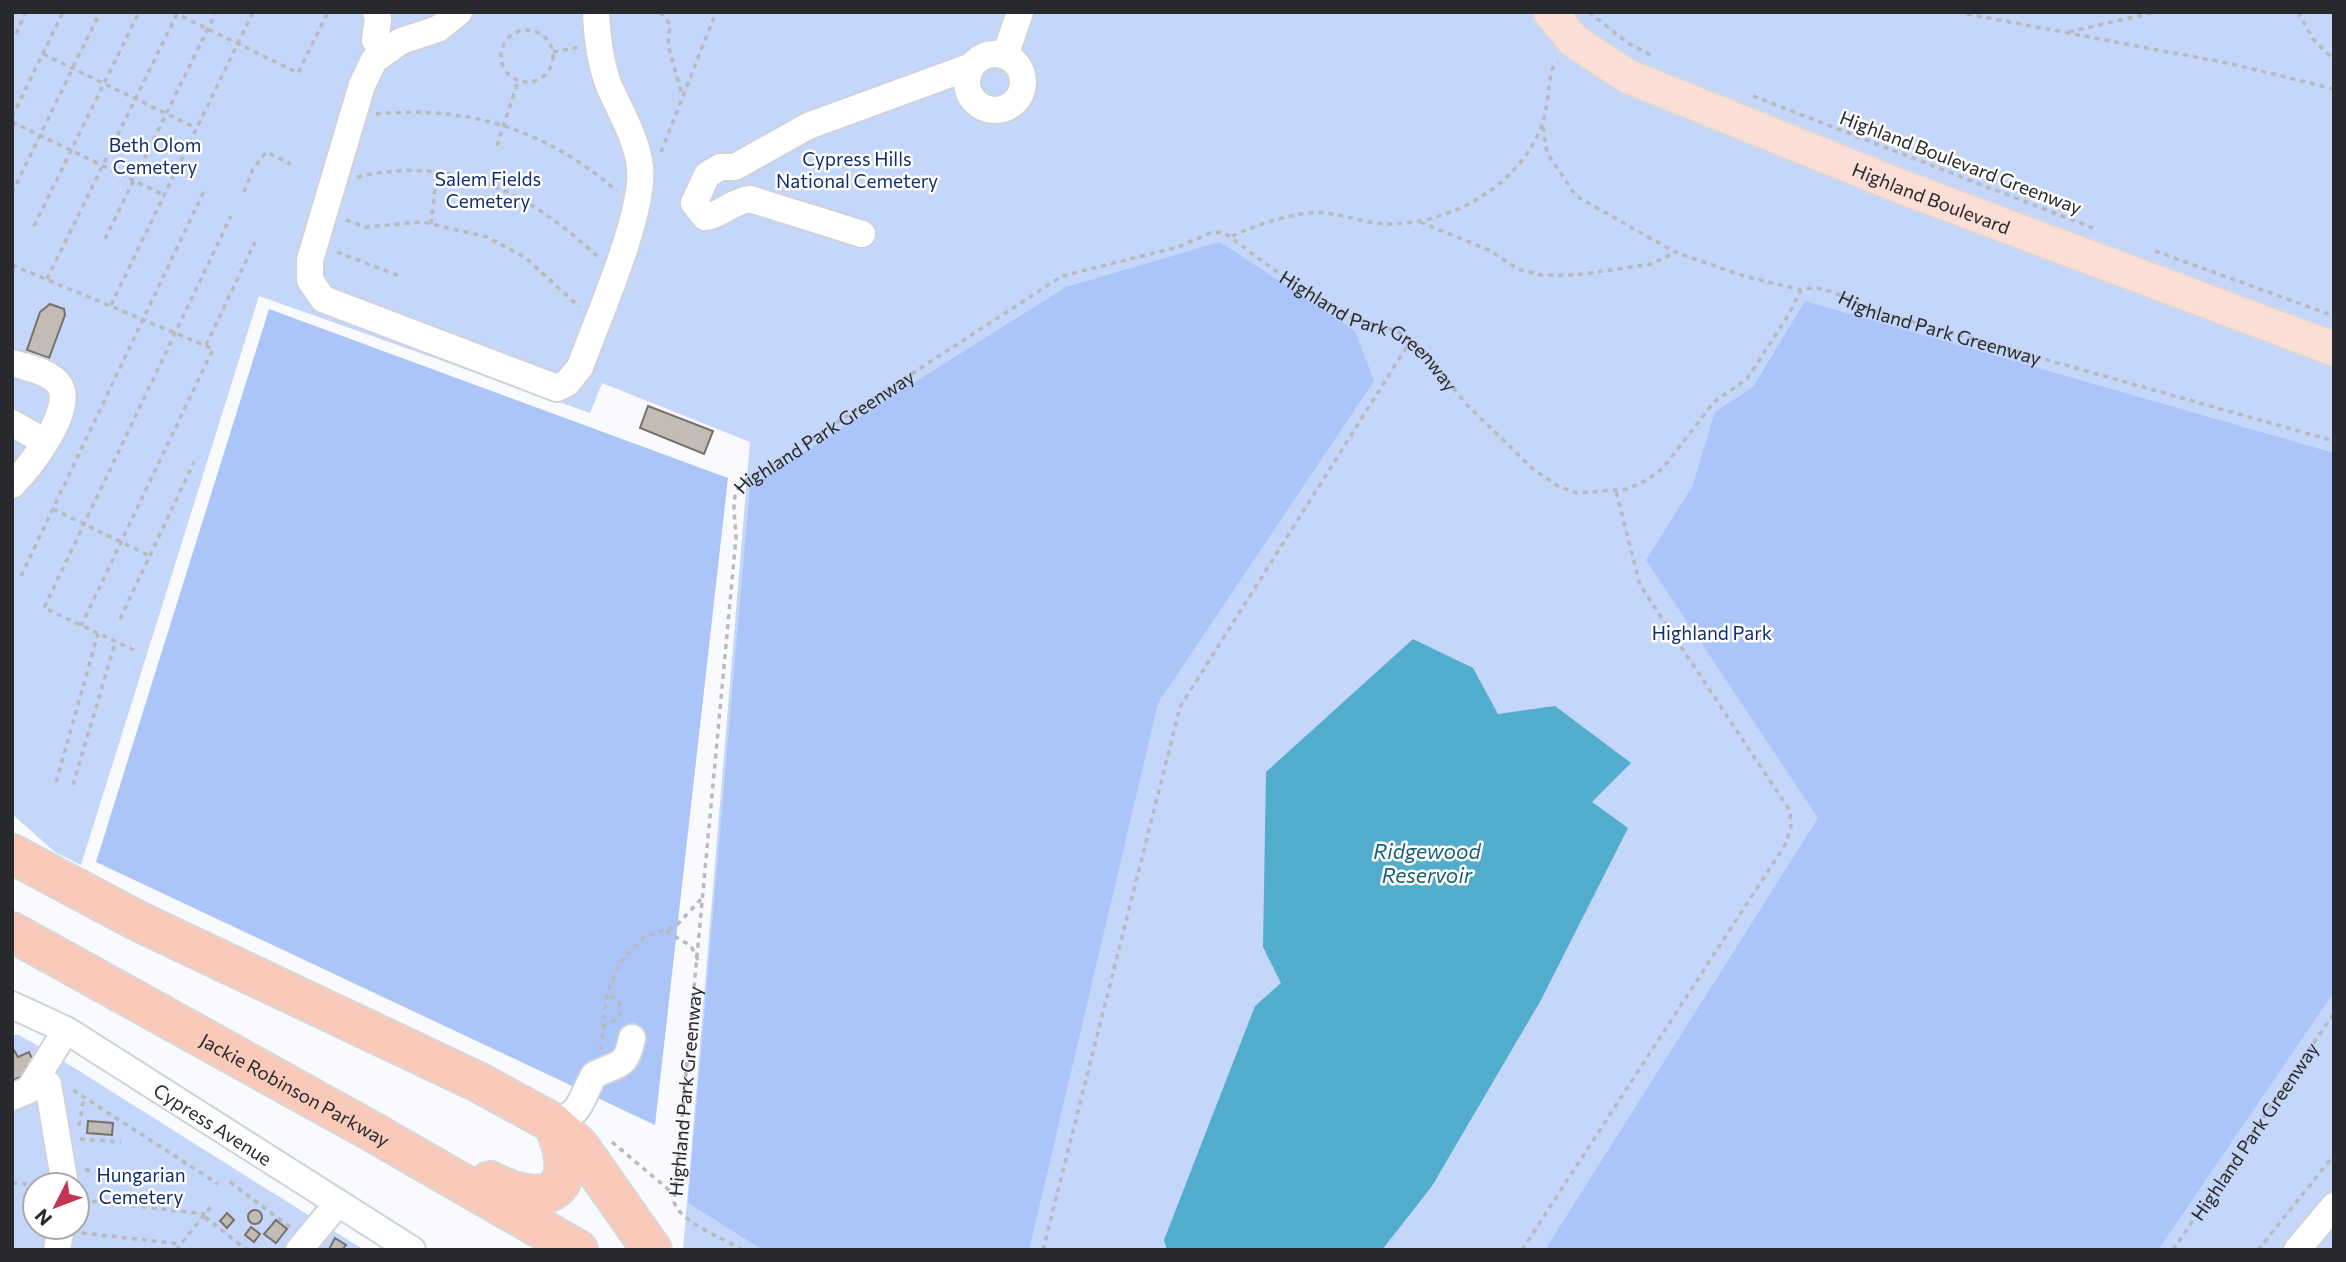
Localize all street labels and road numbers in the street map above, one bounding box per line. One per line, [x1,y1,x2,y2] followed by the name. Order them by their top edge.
[1837,105,2085,219] street label: Highland Boulevard Greenway
[1850,157,2014,239] street label: Highland Boulevard
[1276,265,1463,395] street label: Highland Park Greenway
[1835,285,2044,369] street label: Highland Park Greenway
[728,364,918,498] street label: Highland Park Greenway
[663,985,706,1197] street label: Highland Park Greenway
[197,1027,394,1151] street label: Jackie Robinson Parkway
[2185,1037,2323,1224] street label: Highland Park Greenway
[150,1078,277,1170] street label: Cypress Avenue

